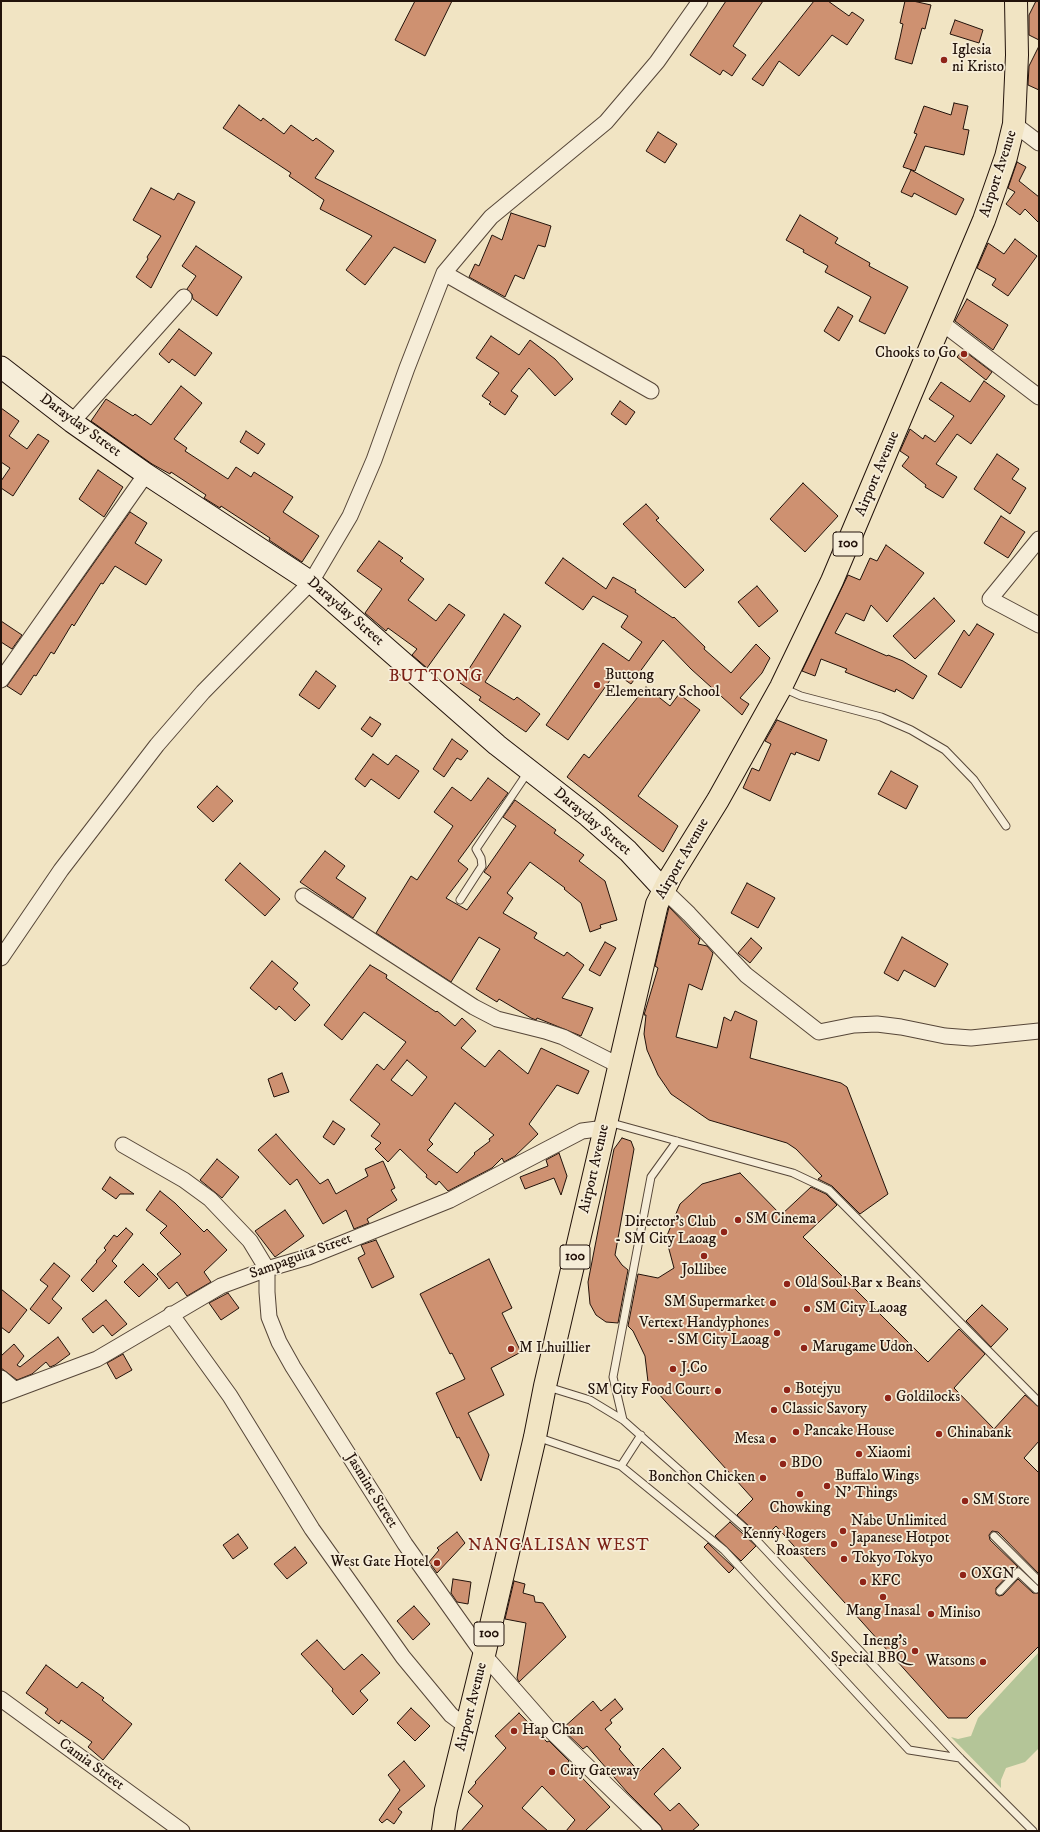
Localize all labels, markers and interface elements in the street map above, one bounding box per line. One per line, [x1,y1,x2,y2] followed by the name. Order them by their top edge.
[952,42,1004,77] place label: Iglesia ni Kristo
[939,55,949,65] marker: Iglesia ni Kristo
[976,128,1022,220] street label: Airport Avenue
[875,345,956,363] place label: Chooks to Go
[959,349,969,359] marker: Chooks to Go
[36,390,124,462] street label: Darayday Street
[852,429,904,519] street label: Airport Avenue
[833,532,863,556] road number: 100
[303,574,387,650] street label: Darayday Street
[389,667,483,687] district label: BUTTONG
[605,667,720,702] place label: Buttong Elementary School
[592,680,602,690] marker: Buttong Elementary School
[549,784,635,860] street label: Darayday Street
[653,815,713,903] street label: Airport Avenue
[576,1123,614,1215] street label: Airport Avenue
[746,1211,816,1229] place label: SM Cinema
[615,1214,716,1249] place label: Director's Club - SM City Laoag
[733,1215,743,1225] marker: SM Cinema
[719,1227,729,1237] marker: Director's Club - SM City Laoag
[247,1230,355,1284] street label: Sampaguita Street
[560,1245,590,1269] road number: 100
[699,1251,709,1261] marker: Jollibee
[681,1262,727,1280] place label: Jollibee
[795,1275,921,1293] place label: Old Soul Bar x Beans
[782,1279,792,1289] marker: Old Soul Bar x Beans
[664,1294,765,1312] place label: SM Supermarket
[768,1298,778,1308] marker: SM Supermarket
[815,1300,907,1318] place label: SM City Laoag
[802,1304,812,1314] marker: SM City Laoag
[639,1315,769,1350] place label: Vertext Handyphones - SM City Laoag
[772,1328,782,1338] marker: Vertext Handyphones - SM City Laoag
[812,1339,913,1357] place label: Marugame Udon
[519,1340,590,1358] place label: M Lhuillier
[799,1343,809,1353] marker: Marugame Udon
[506,1344,516,1354] marker: M Lhuillier
[681,1360,707,1378] place label: J.Co
[668,1364,678,1374] marker: J.Co
[795,1381,841,1399] place label: Botejyu
[587,1382,710,1400] place label: SM City Food Court
[782,1385,792,1395] marker: Botejyu
[713,1386,723,1396] marker: SM City Food Court
[896,1389,960,1407] place label: Goldilocks
[883,1393,893,1403] marker: Goldilocks
[782,1401,867,1419] place label: Classic Savory
[769,1405,779,1415] marker: Classic Savory
[804,1423,895,1441] place label: Pancake House
[947,1425,1012,1443] place label: Chinabank
[791,1427,801,1437] marker: Pancake House
[934,1429,944,1439] marker: Chinabank
[734,1431,765,1449] place label: Mesa
[768,1435,778,1445] marker: Mesa
[867,1445,911,1463] place label: Xiaomi
[854,1449,864,1459] marker: Xiaomi
[341,1450,401,1532] street label: Jasmine Street
[791,1455,822,1473] place label: BDO
[778,1459,788,1469] marker: BDO
[835,1468,919,1503] place label: Buffalo Wings N' Things
[648,1469,755,1487] place label: Bonchon Chicken
[758,1473,768,1483] marker: Bonchon Chicken
[822,1481,832,1491] marker: Buffalo Wings N' Things
[795,1489,805,1499] marker: Chowking
[973,1492,1029,1510] place label: SM Store
[960,1496,970,1506] marker: SM Store
[770,1500,830,1518] place label: Chowking
[851,1513,949,1548] place label: Nabe Unlimited Japanese Hotpot
[742,1526,826,1561] place label: Kenny Rogers Roasters
[838,1526,848,1536] marker: Nabe Unlimited Japanese Hotpot
[468,1536,650,1556] district label: NANGALISAN WEST
[829,1539,839,1549] marker: Kenny Rogers Roasters
[852,1550,933,1568] place label: Tokyo Tokyo
[330,1554,429,1572] place label: West Gate Hotel
[839,1554,849,1564] marker: Tokyo Tokyo
[432,1558,442,1568] marker: West Gate Hotel
[971,1566,1015,1584] place label: OXGN
[958,1570,968,1580] marker: OXGN
[871,1573,901,1591] place label: KFC
[858,1577,868,1587] marker: KFC
[878,1592,888,1602] marker: Mang Inasal
[846,1603,920,1621] place label: Mang Inasal
[939,1605,981,1623] place label: Miniso
[926,1609,936,1619] marker: Miniso
[474,1622,504,1646] road number: 100
[831,1633,907,1668] place label: Ineng’s Special BBQ
[910,1646,920,1656] marker: Ineng’s Special BBQ
[926,1653,975,1671] place label: Watsons
[978,1657,988,1667] marker: Watsons
[452,1661,492,1753] street label: Airport Avenue
[522,1722,584,1740] place label: Hap Chan
[509,1726,519,1736] marker: Hap Chan
[55,1735,127,1795] street label: Camia Street
[560,1763,640,1781] place label: City Gateway
[547,1767,557,1777] marker: City Gateway

